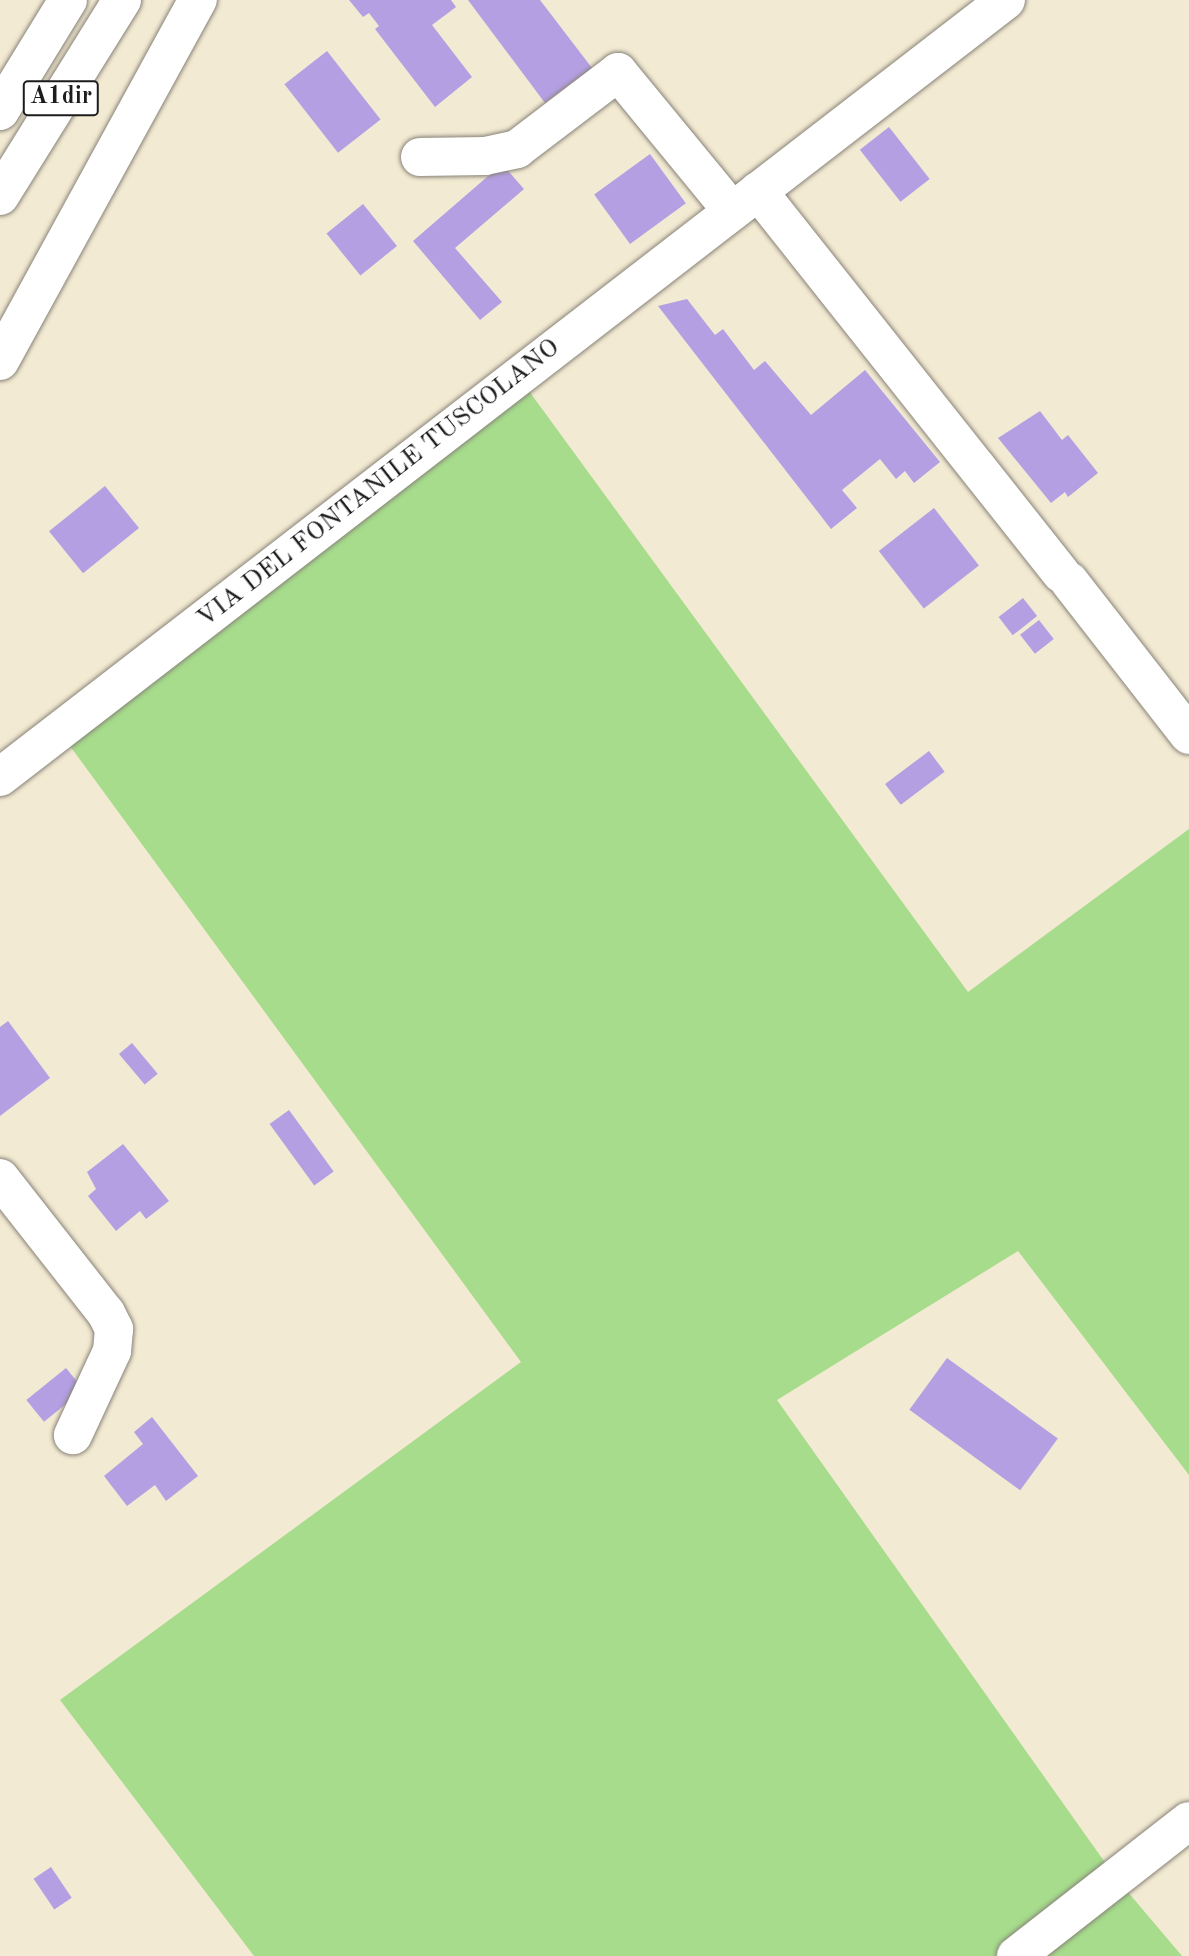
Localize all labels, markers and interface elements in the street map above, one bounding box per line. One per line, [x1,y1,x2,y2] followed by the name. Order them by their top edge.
[22,78,100,118] road number: A1dir
[191,333,567,635] street label: VIA DEL FONTANILE TUSCOLANO

